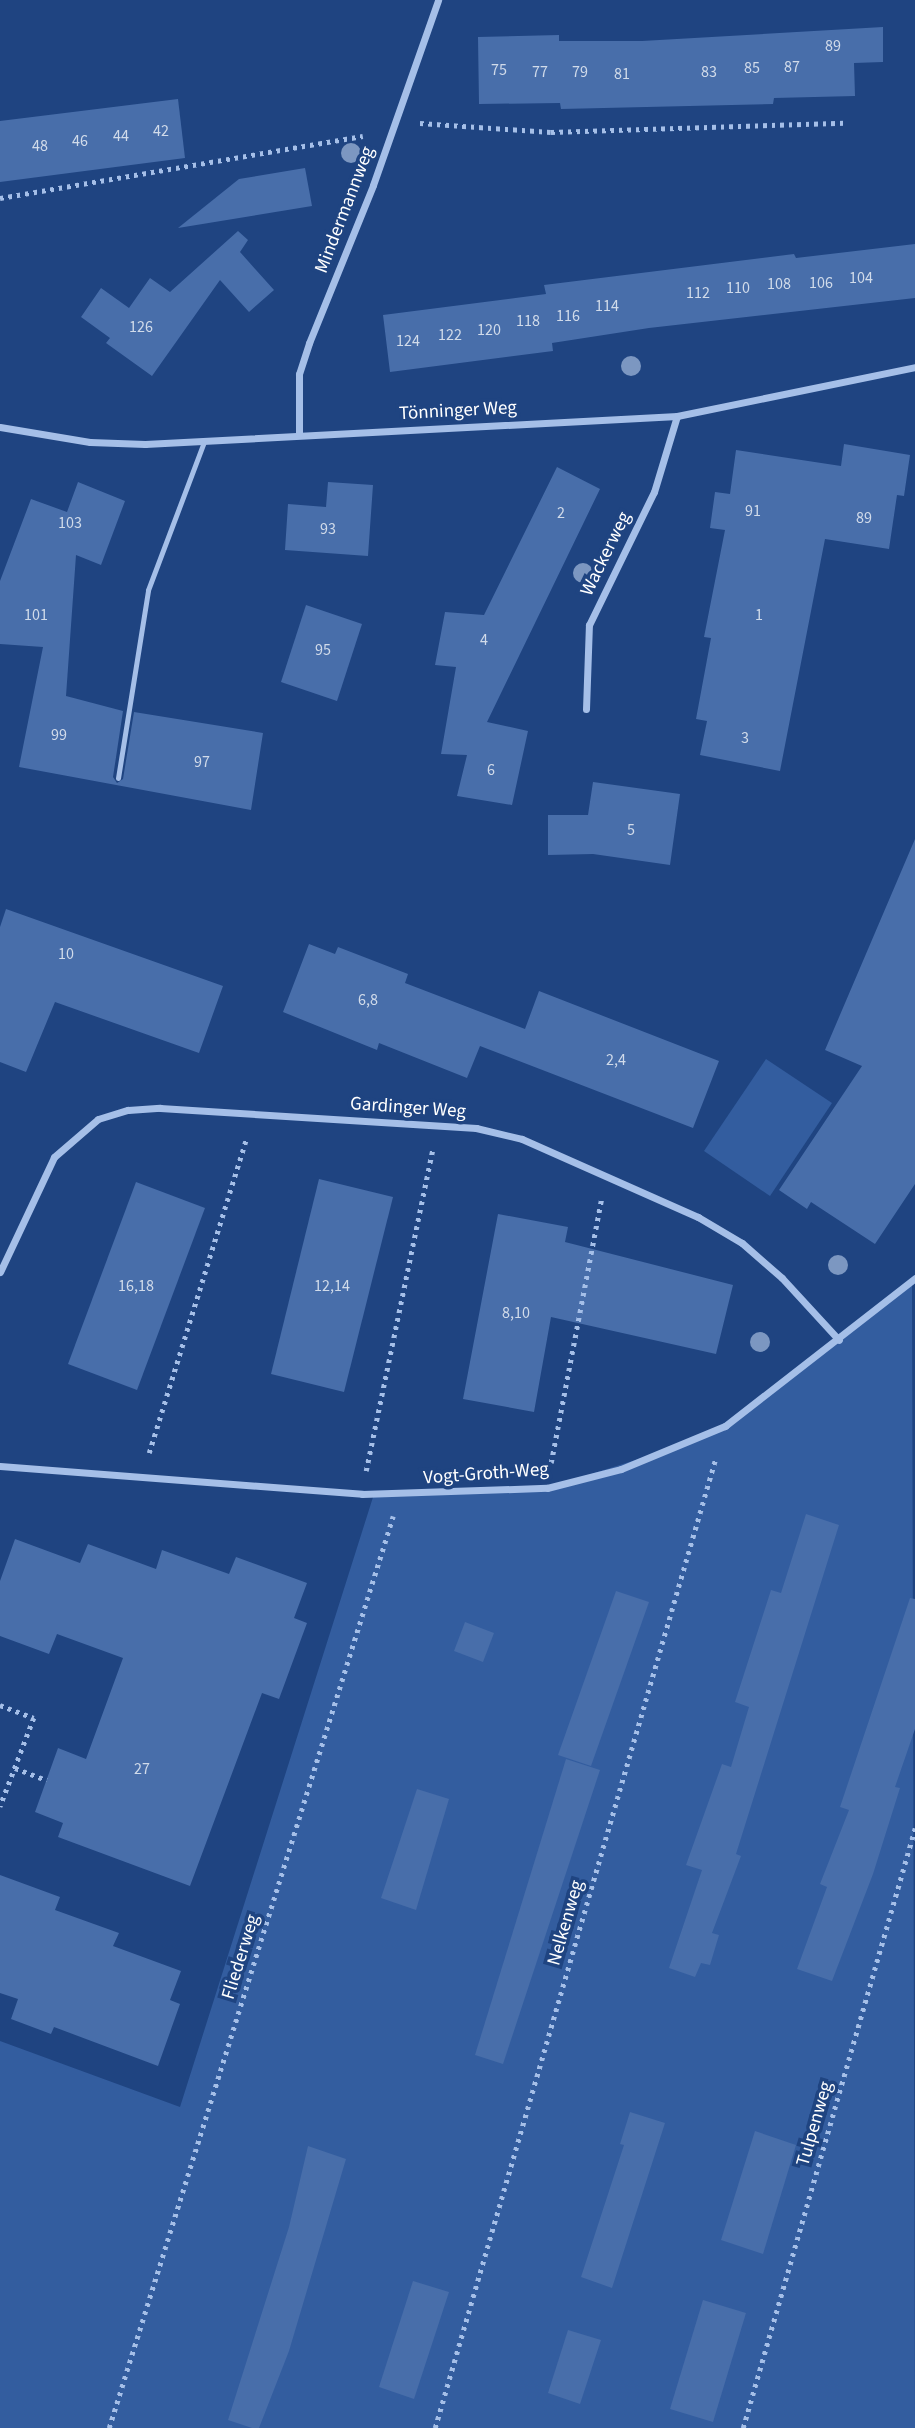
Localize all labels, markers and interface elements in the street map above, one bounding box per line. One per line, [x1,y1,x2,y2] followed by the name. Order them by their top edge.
[825,36,841,56] house number: 89
[784,57,800,77] house number: 87
[744,58,760,78] house number: 85
[491,60,507,80] house number: 75
[532,62,548,82] house number: 77
[572,62,588,82] house number: 79
[701,62,717,82] house number: 83
[614,64,630,84] house number: 81
[153,121,169,141] house number: 42
[113,126,129,146] house number: 44
[72,131,88,151] house number: 46
[32,136,48,156] house number: 48
[310,143,380,277] street label: Mindermannweg
[849,268,873,288] house number: 104
[809,273,833,293] house number: 106
[767,274,791,294] house number: 108
[726,278,750,298] house number: 110
[686,283,710,303] house number: 112
[595,296,619,316] house number: 114
[556,306,580,326] house number: 116
[516,311,540,331] house number: 118
[129,317,153,337] house number: 126
[477,320,501,340] house number: 120
[438,325,462,345] house number: 122
[396,331,420,351] house number: 124
[399,397,517,425] street label: Tönninger Weg
[745,501,761,521] house number: 91
[557,503,565,523] house number: 2
[576,508,636,600] street label: Wackerweg
[856,508,872,528] house number: 89
[58,513,82,533] house number: 103
[320,519,336,539] house number: 93
[24,605,48,625] house number: 101
[755,605,763,625] house number: 1
[480,630,488,650] house number: 4
[315,640,331,660] house number: 95
[51,725,67,745] house number: 99
[741,728,749,748] house number: 3
[194,752,210,772] house number: 97
[487,760,495,780] house number: 6
[627,820,635,840] house number: 5
[58,944,74,964] house number: 10
[358,990,378,1010] house number: 6,8
[606,1050,626,1070] house number: 2,4
[349,1093,467,1123] street label: Gardinger Weg
[118,1276,154,1296] house number: 16,18
[314,1276,350,1296] house number: 12,14
[502,1303,530,1323] house number: 8,10
[423,1458,549,1490] street label: Vogt-Groth-Weg
[134,1759,150,1779] house number: 27
[543,1878,589,1968] street label: Nelkenweg
[217,1912,265,2002] street label: Fliederweg
[792,2079,838,2169] street label: Tulpenweg

